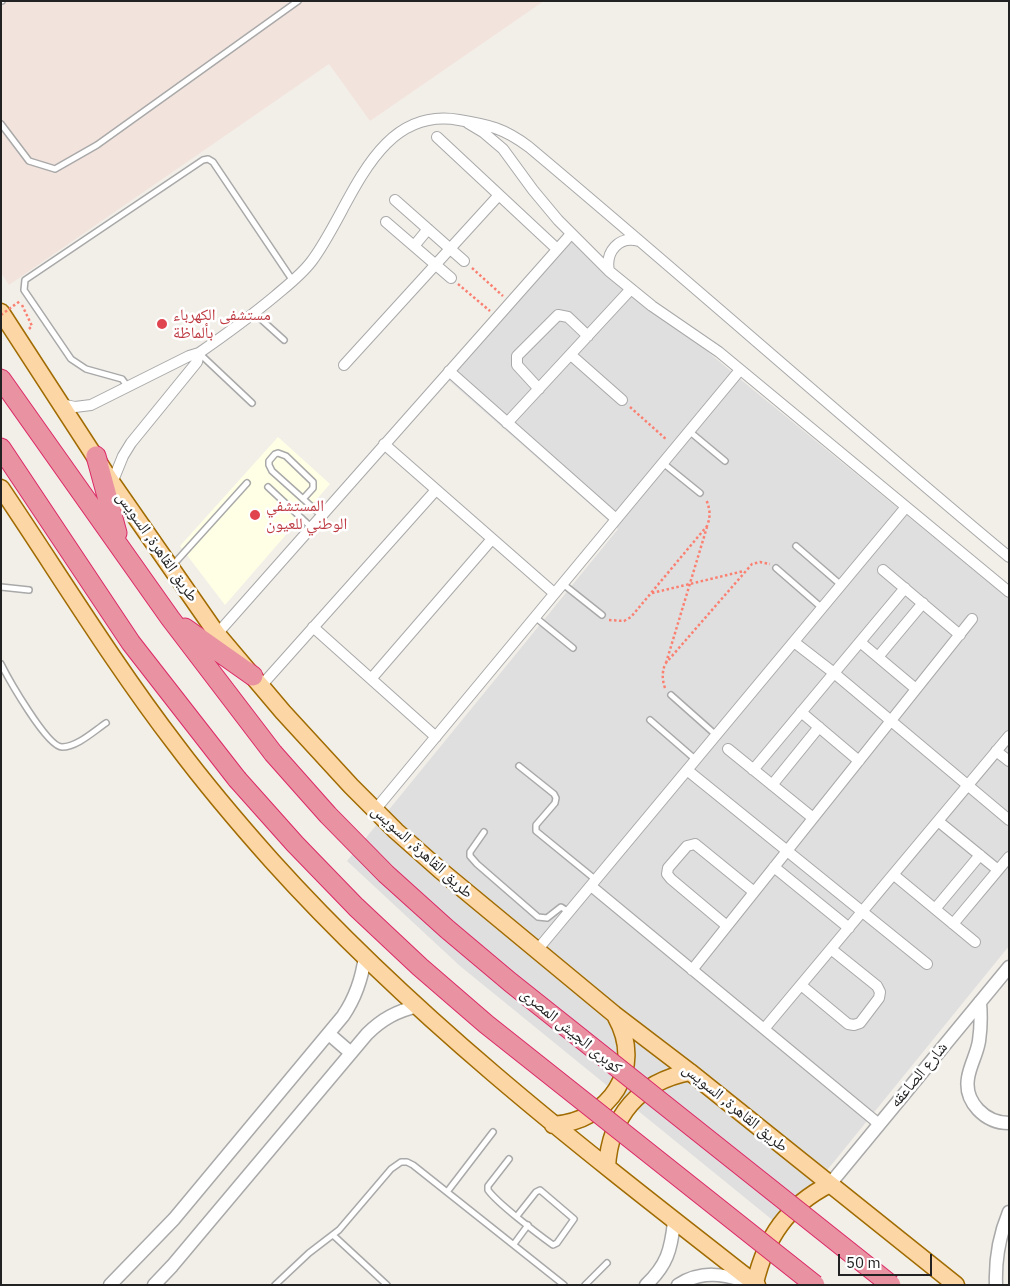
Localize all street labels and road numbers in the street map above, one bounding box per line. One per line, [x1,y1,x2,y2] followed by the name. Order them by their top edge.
[112,488,202,606] street label: طريق القاهرة, السويس
[367,801,477,903] street label: طريق القاهرة, السويس
[516,984,626,1078] street label: كوبرى الجيش المصرى
[886,1038,952,1112] street label: شارع الصاعقه
[678,1060,792,1156] street label: طريق القاهرة, السويس

